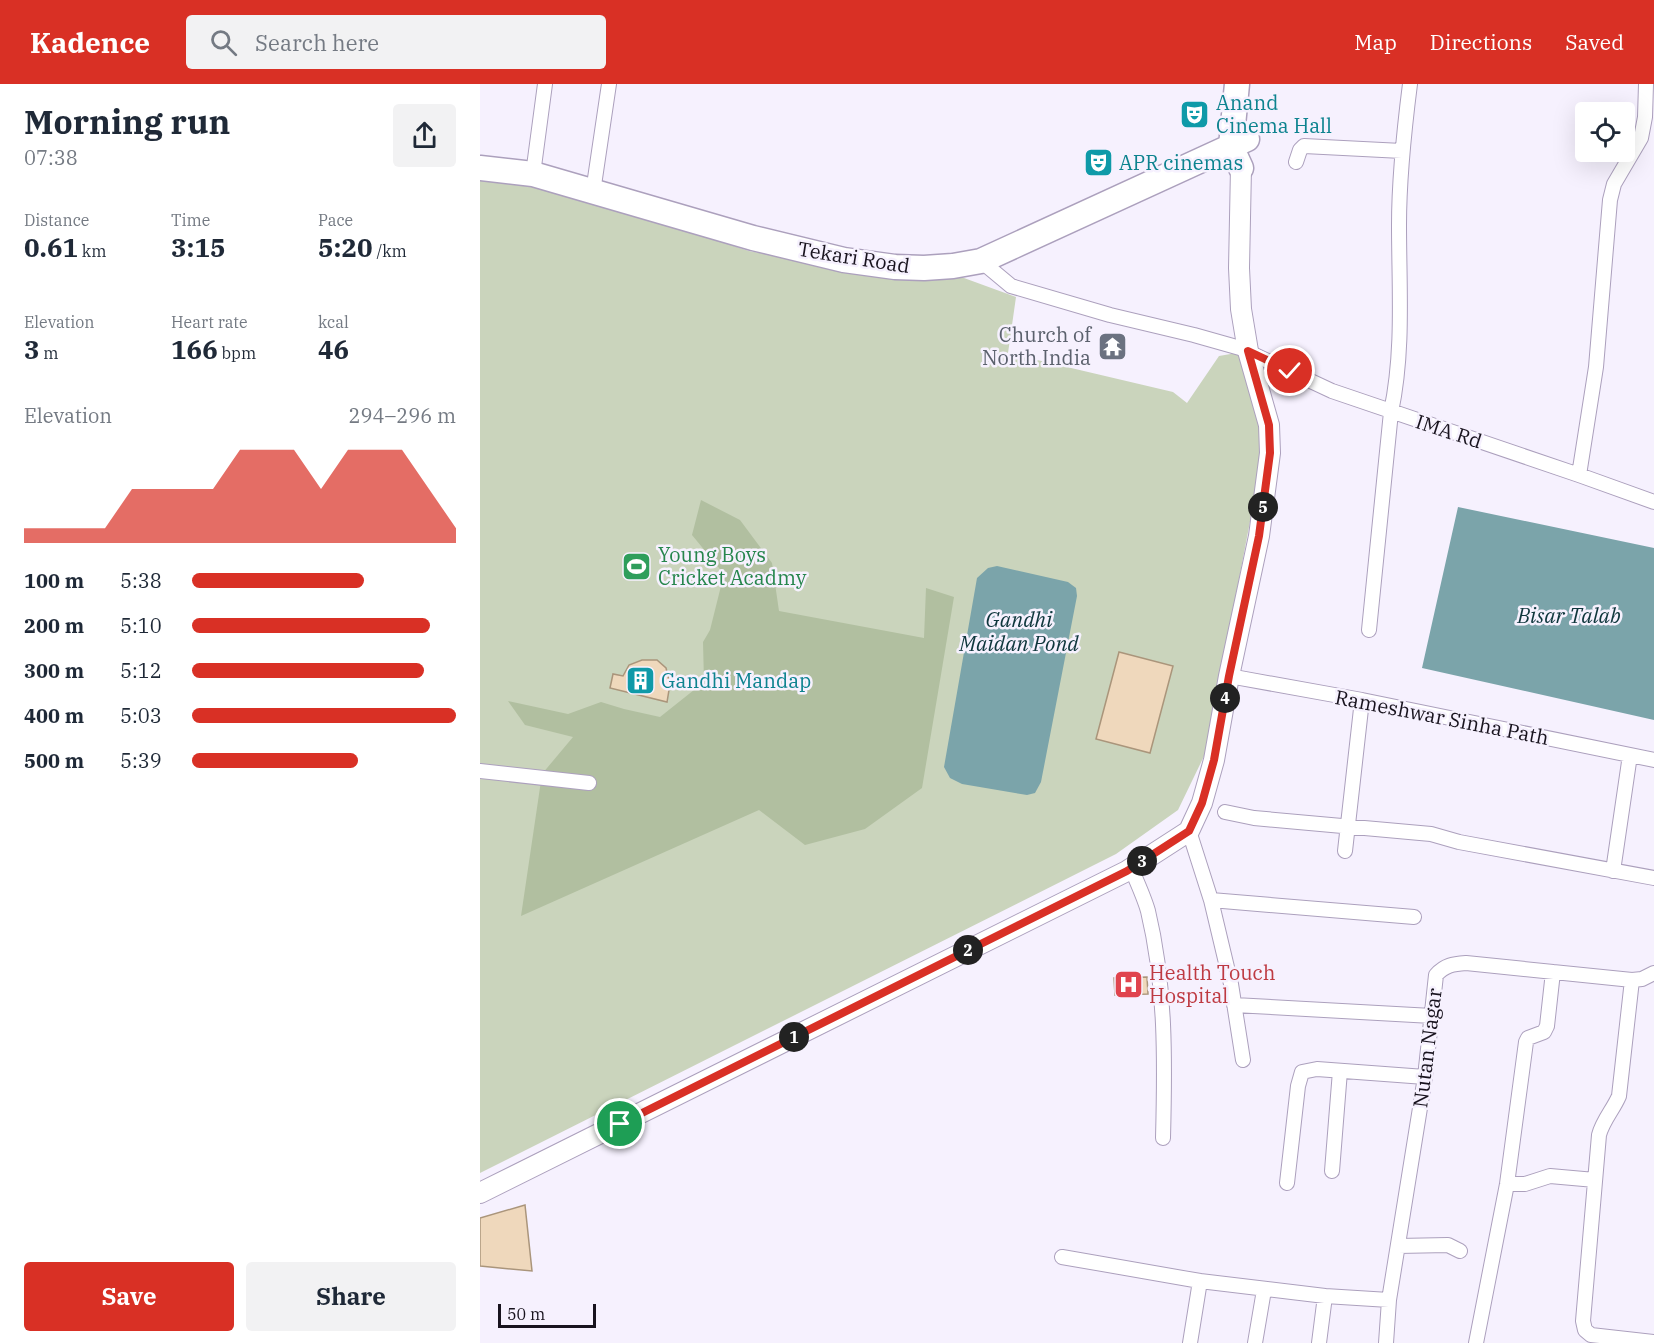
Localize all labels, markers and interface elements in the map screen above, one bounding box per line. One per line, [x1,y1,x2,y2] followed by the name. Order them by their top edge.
[186,15,606,69] search box
[30,24,150,61] text: Kadence
[207,26,240,59] icon: search
[255,28,379,57] text: Search here
[1354,28,1397,56] text: Map
[1430,28,1532,56] text: Directions
[1565,28,1624,56] text: Saved
[1216,89,1332,139] place label: Anand Cinema Hall
[1179,98,1211,130] theatre icon: Anand Cinema Hall
[24,100,230,143] text: Morning run
[1575,102,1635,162] map controls
[1575,102,1635,162] button: locate
[393,104,456,167] button: share
[24,144,78,171] text: 07:38
[1082,146,1114,178] theatre icon: APR cinemas
[1119,149,1243,176] place label: APR cinemas
[24,210,89,230] text: Distance
[171,210,210,230] text: Time
[318,210,353,230] text: Pace
[24,230,78,264] text: 0.61
[171,230,226,264] text: 3:15
[318,230,373,264] text: 5:20
[796,235,912,279] street label: Tekari Road
[78,241,106,261] text: km
[373,241,407,261] text: /km
[24,312,94,332] text: Elevation
[171,312,248,332] text: Heart rate
[318,312,349,332] text: kcal
[982,321,1092,371] place label: Church of North India
[1096,330,1128,362] temple icon: Church of North India
[24,332,40,366] text: 3
[171,332,218,366] text: 166
[318,332,349,366] text: 46
[40,343,59,363] text: m
[218,343,256,363] text: bpm
[1264,345,1315,396] pin
[1273,354,1306,387] icon: check
[24,402,112,429] text: Elevation
[349,402,456,429] text: 294–296 m
[1412,408,1486,454] street label: IMA Rd
[1248,492,1278,522] pin: 5
[1258,497,1268,517] text: 5
[658,541,807,591] place label: Young Boys Cricket Acadmy
[621,550,653,582] sports icon: Young Boys Cricket Acadmy
[24,567,84,594] text: 100 m
[120,567,162,594] text: 5:38
[1516,601,1621,629] water label: Bisar Talab
[958,605,1079,657] water label: Gandhi Maidan Pond
[24,612,84,639] text: 200 m
[120,612,162,639] text: 5:10
[24,657,84,684] text: 300 m
[120,657,162,684] text: 5:12
[624,664,656,696] building icon: Gandhi Mandap
[661,667,811,694] place label: Gandhi Mandap
[1210,683,1240,713] pin: 4
[1333,683,1551,751] street label: Rameshwar Sinha Path
[1220,688,1230,708] text: 4
[24,702,84,729] text: 400 m
[120,702,162,729] text: 5:03
[24,747,84,774] text: 500 m
[120,747,162,774] text: 5:39
[1127,846,1157,876] pin: 3
[1137,851,1147,871] text: 3
[953,935,983,965] pin: 2
[963,940,973,960] text: 2
[1149,959,1275,1009] place label: Health Touch Hospital
[1112,968,1144,1000] hospital icon: Health Touch Hospital
[1406,987,1448,1109] street label: Nutan Nagar
[779,1022,809,1052] pin: 1
[789,1027,799,1047] text: 1
[594,1098,645,1149] pin
[603,1107,636,1140] icon: arrive
[24,1262,234,1331] button: Save
[246,1262,456,1331] button: Share
[498,1301,596,1328] scale bar
[507,1304,545,1324] text: 50 m

